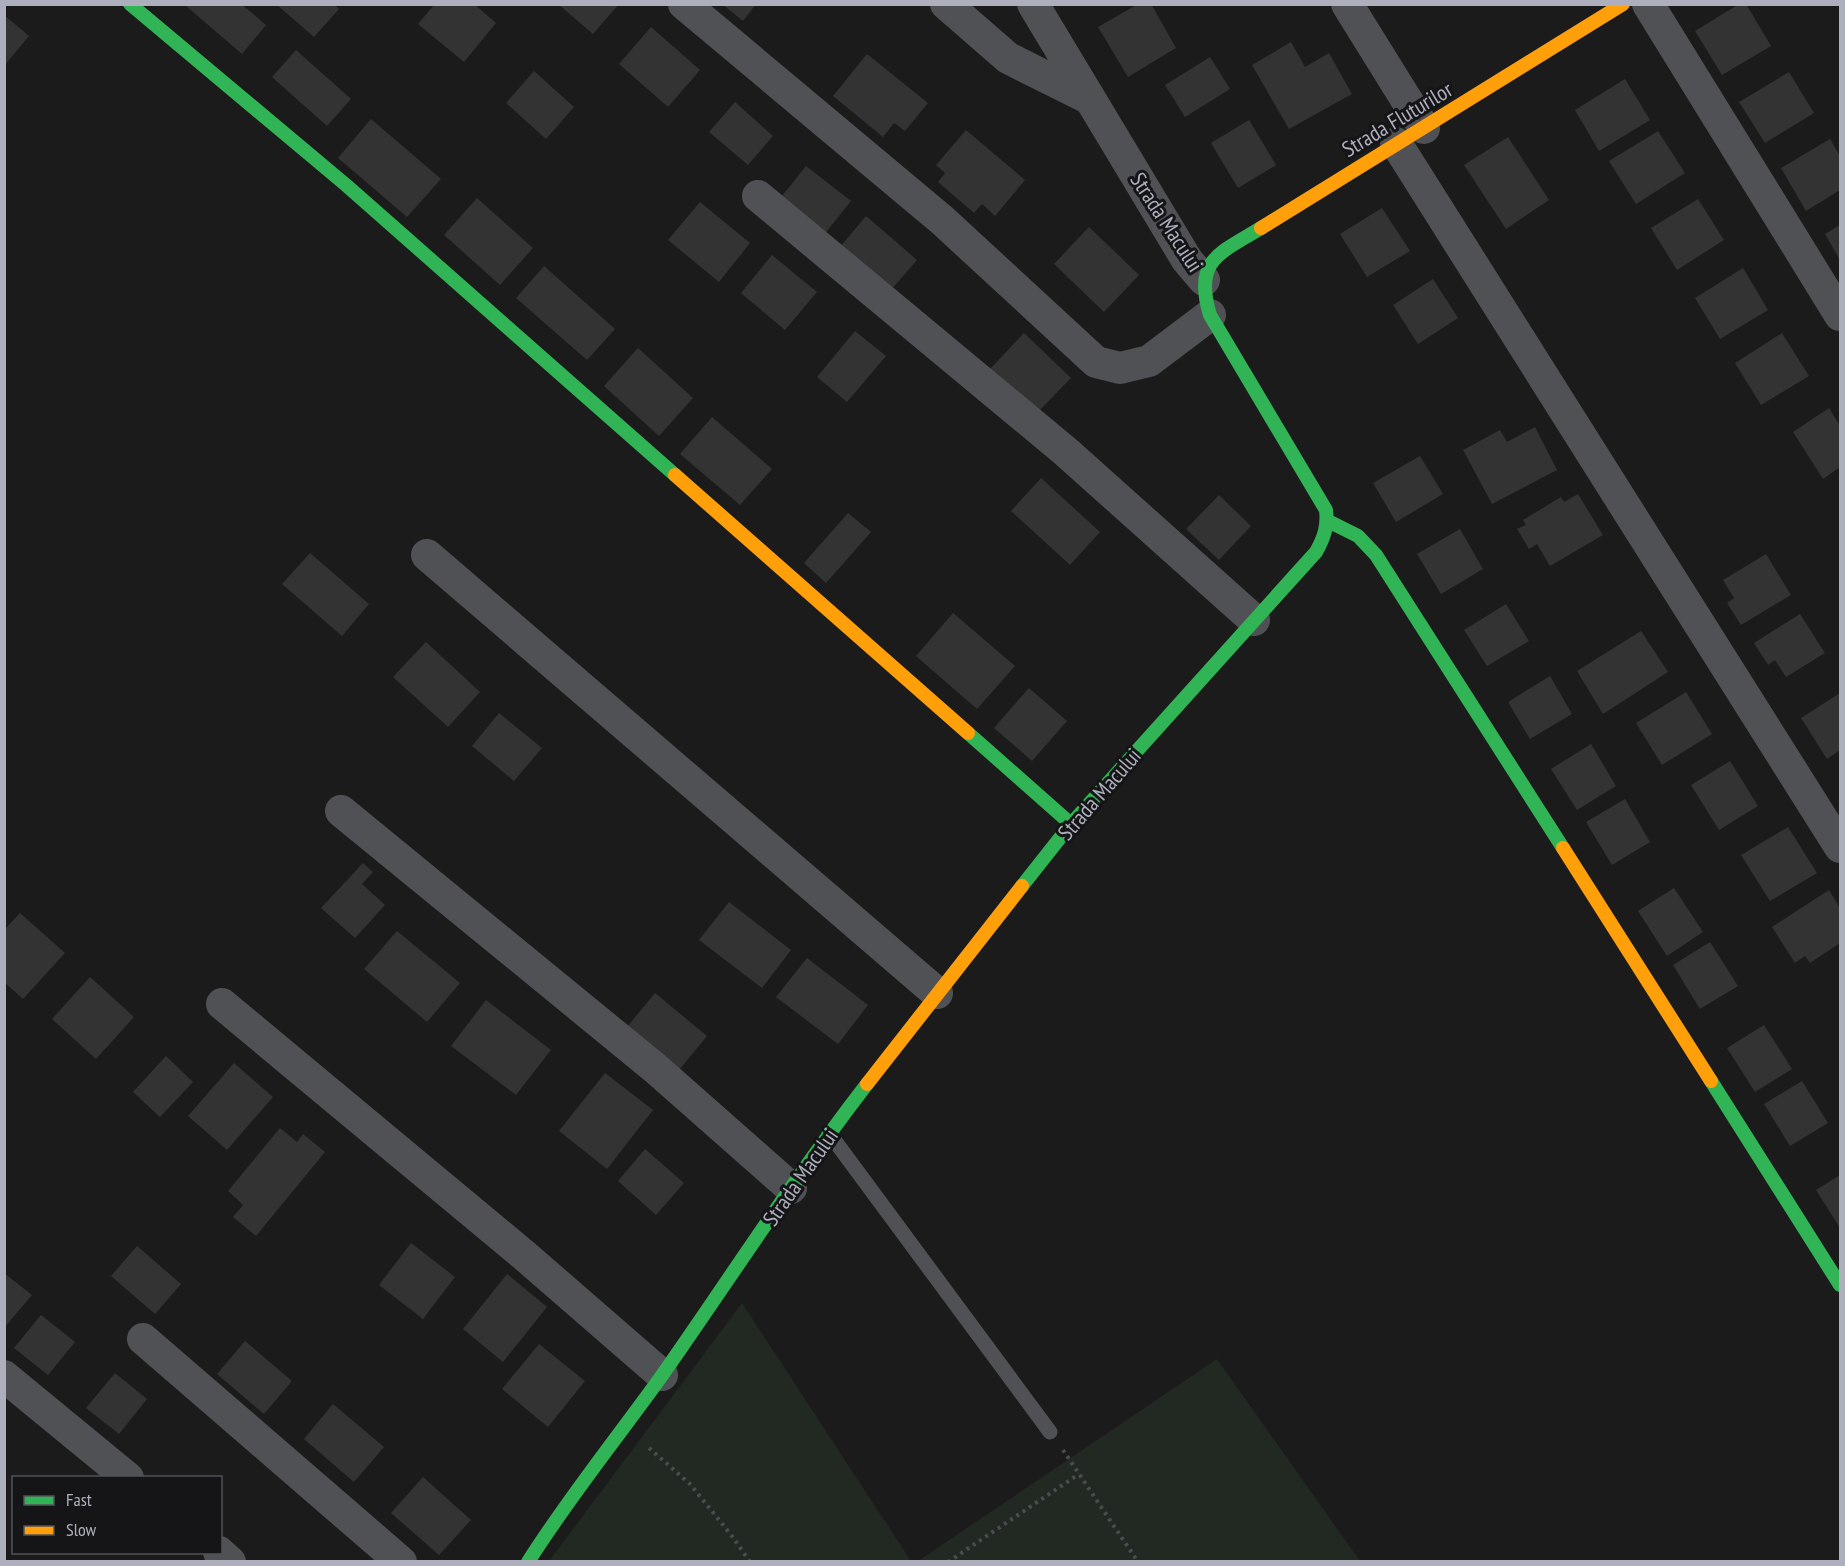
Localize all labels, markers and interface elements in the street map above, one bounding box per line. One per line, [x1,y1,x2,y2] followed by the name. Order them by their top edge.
[1337,75,1457,163] street label: Strada Fluturilor
[1125,167,1209,277] street label: Strada Macului
[1051,742,1147,846] street label: Strada Macului
[756,1123,844,1231] street label: Strada Macului
[12,1476,222,1554] legend
[66,1488,92,1511] text: Fast
[66,1518,97,1541] text: Slow

